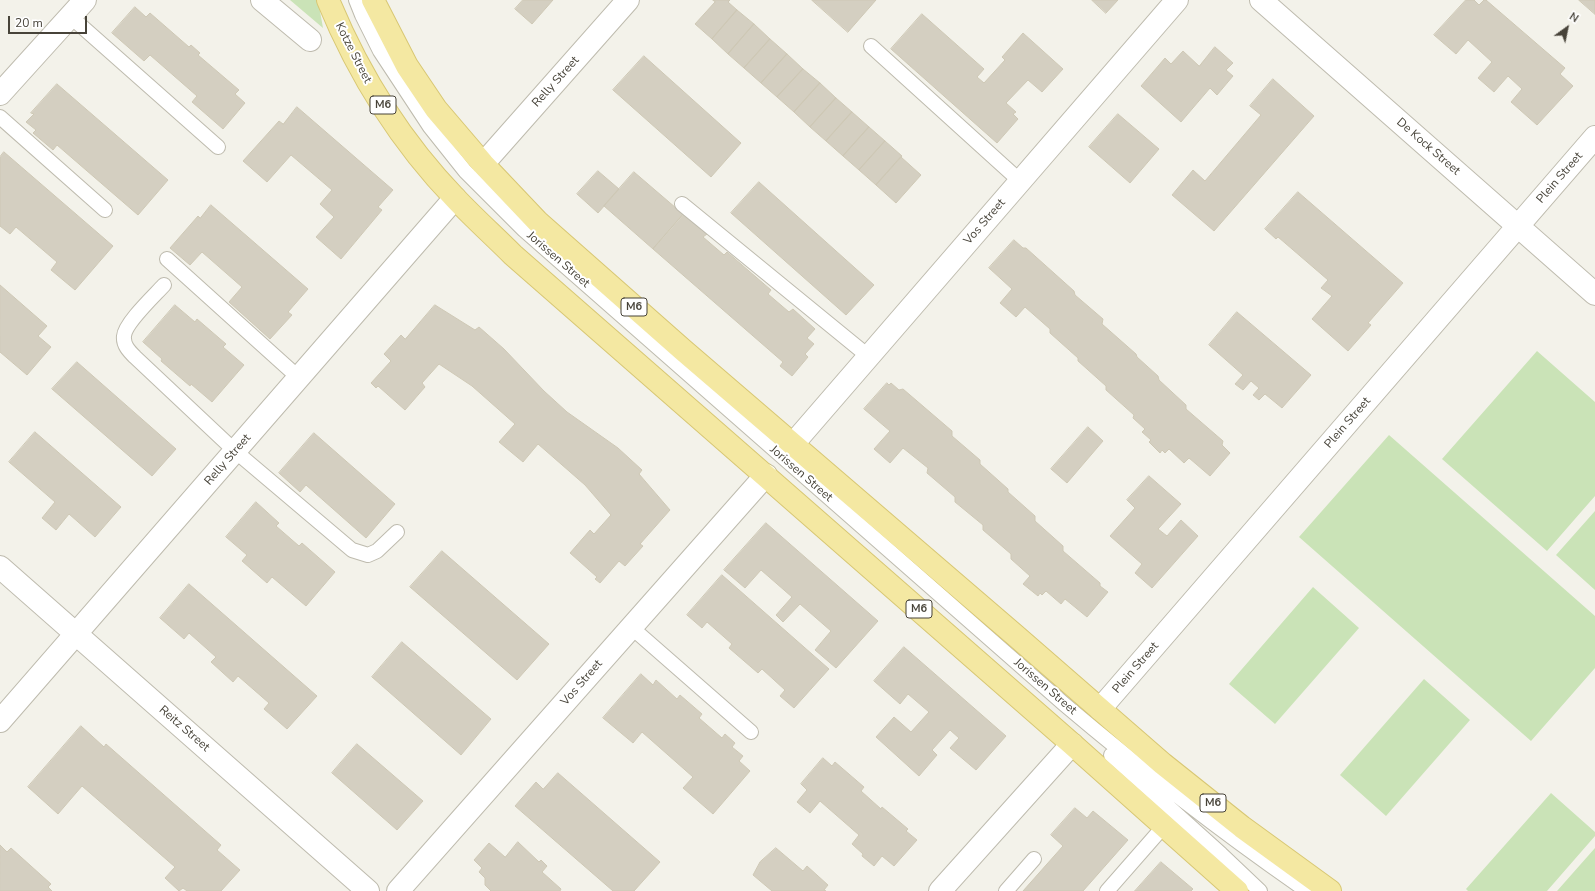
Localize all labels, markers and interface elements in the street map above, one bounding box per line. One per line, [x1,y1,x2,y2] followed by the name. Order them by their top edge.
[10,8,89,34] scale bar
[1547,8,1587,48] north arrow
[1566,9,1581,26] text: N
[15,15,43,31] text: 20 m
[332,20,374,86] street label: Kotze Street
[529,54,583,110] street label: Relly Street
[370,96,396,114] road number: M6
[1393,115,1463,179] street label: De Kock Street
[1534,150,1586,206] street label: Plein Street
[961,196,1009,248] street label: Vos Street
[524,229,592,291] street label: Jorissen Street
[621,298,647,316] road number: M6
[1322,395,1374,451] street label: Plein Street
[202,431,254,489] street label: Relly Street
[767,443,835,505] street label: Jorissen Street
[906,600,932,618] road number: M6
[1110,640,1162,696] street label: Plein Street
[1011,656,1079,718] street label: Jorissen Street
[558,657,606,709] street label: Vos Street
[156,703,212,755] street label: Reitz Street
[1200,794,1226,812] road number: M6

